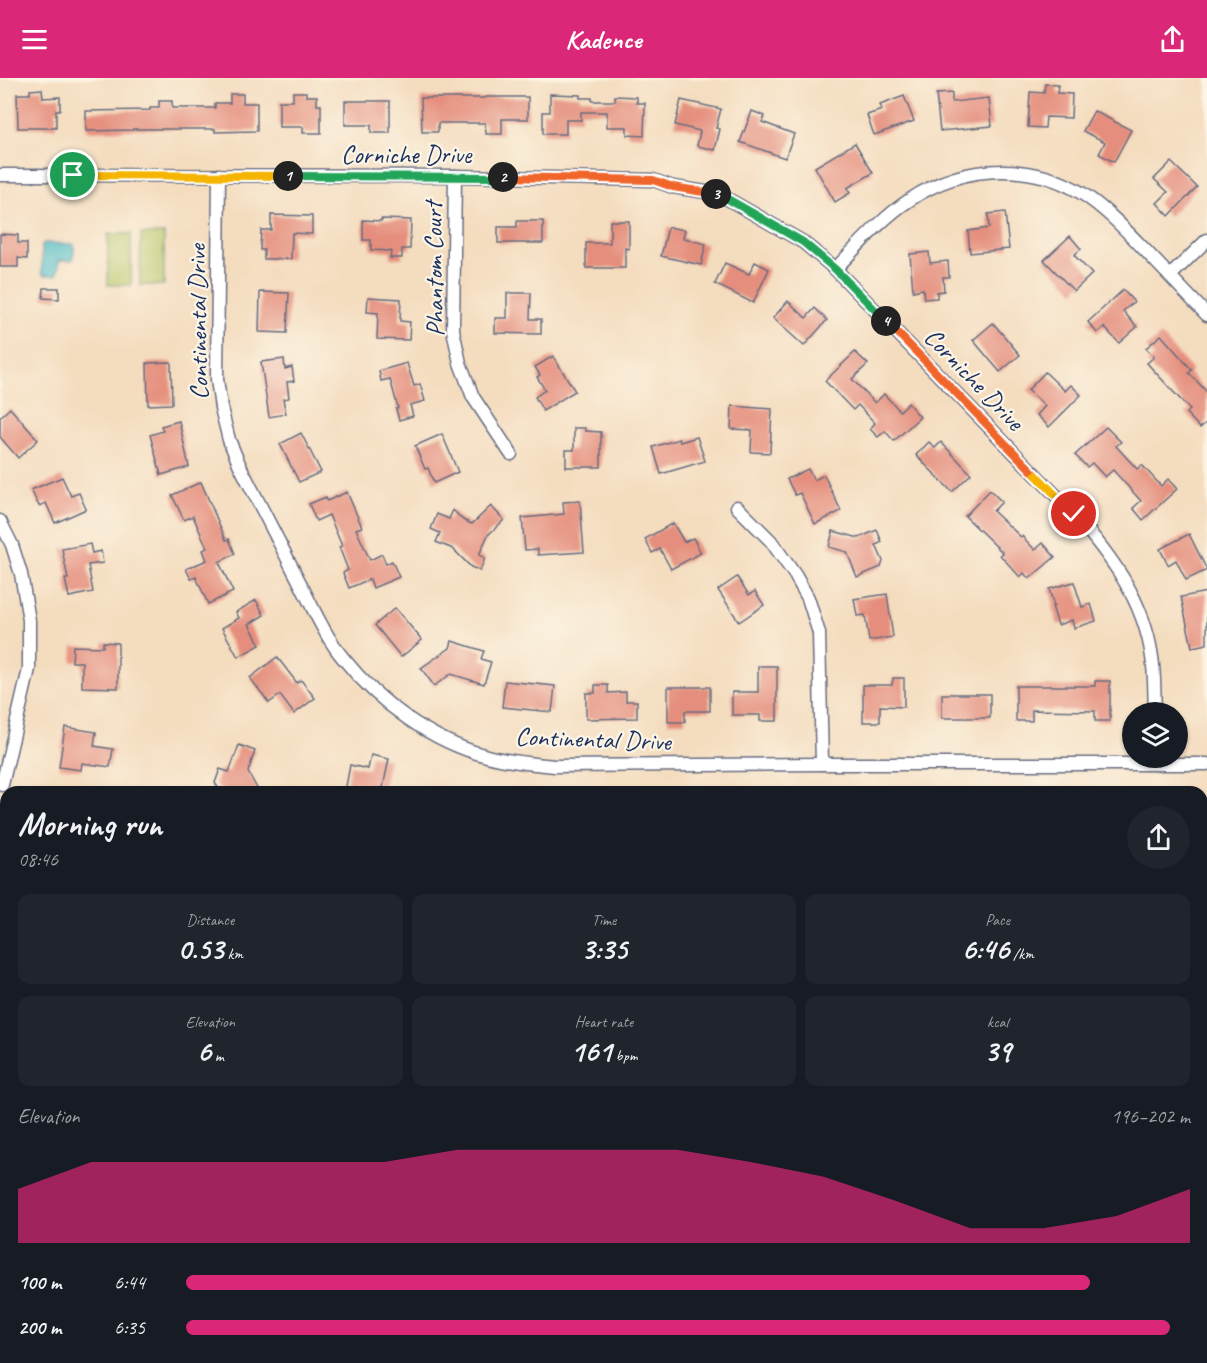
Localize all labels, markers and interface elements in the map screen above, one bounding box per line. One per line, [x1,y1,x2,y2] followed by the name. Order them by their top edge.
[565,22,642,56] text: Kadence
[18,23,51,56] icon: menu
[1156,23,1189,56] icon: share
[341,138,473,171] street label: Corniche Drive
[47,149,98,200] pin
[56,158,89,191] icon: arrive
[273,161,303,191] pin: 1
[488,162,518,192] pin: 2
[284,166,292,186] text: 1
[499,167,507,187] text: 2
[701,179,731,209] pin: 3
[712,184,720,204] text: 3
[416,198,452,337] street label: Phantom Court
[180,242,216,400] street label: Continental Drive
[871,306,901,336] pin: 4
[882,311,890,331] text: 4
[917,321,1032,438] street label: Corniche Drive
[1048,488,1099,539] pin
[1057,497,1090,530] icon: check
[1122,702,1188,768] map controls
[1122,702,1188,768] button: layers
[515,720,673,758] street label: Continental Drive
[18,803,162,845] text: Morning run
[1127,806,1190,869] button: share
[18,847,58,872] text: 08:46
[186,910,234,930] text: Distance
[592,910,616,930] text: Time
[985,910,1010,930] text: Pace
[178,930,224,968] text: 0.53
[581,930,627,968] text: 3:35
[961,930,1009,968] text: 6:46
[224,944,243,964] text: km
[1009,944,1034,964] text: /km
[186,1012,235,1032] text: Elevation
[575,1012,633,1032] text: Heart rate
[987,1012,1008,1032] text: kcal
[197,1032,211,1070] text: 6
[571,1032,612,1070] text: 161
[984,1032,1011,1070] text: 39
[211,1046,224,1066] text: m
[612,1046,637,1066] text: bpm
[18,1104,80,1129] text: Elevation
[1111,1104,1190,1129] text: 196–202 m
[18,1270,61,1295] text: 100 m
[114,1270,145,1295] text: 6:44
[18,1315,61,1340] text: 200 m
[114,1315,145,1340] text: 6:35

